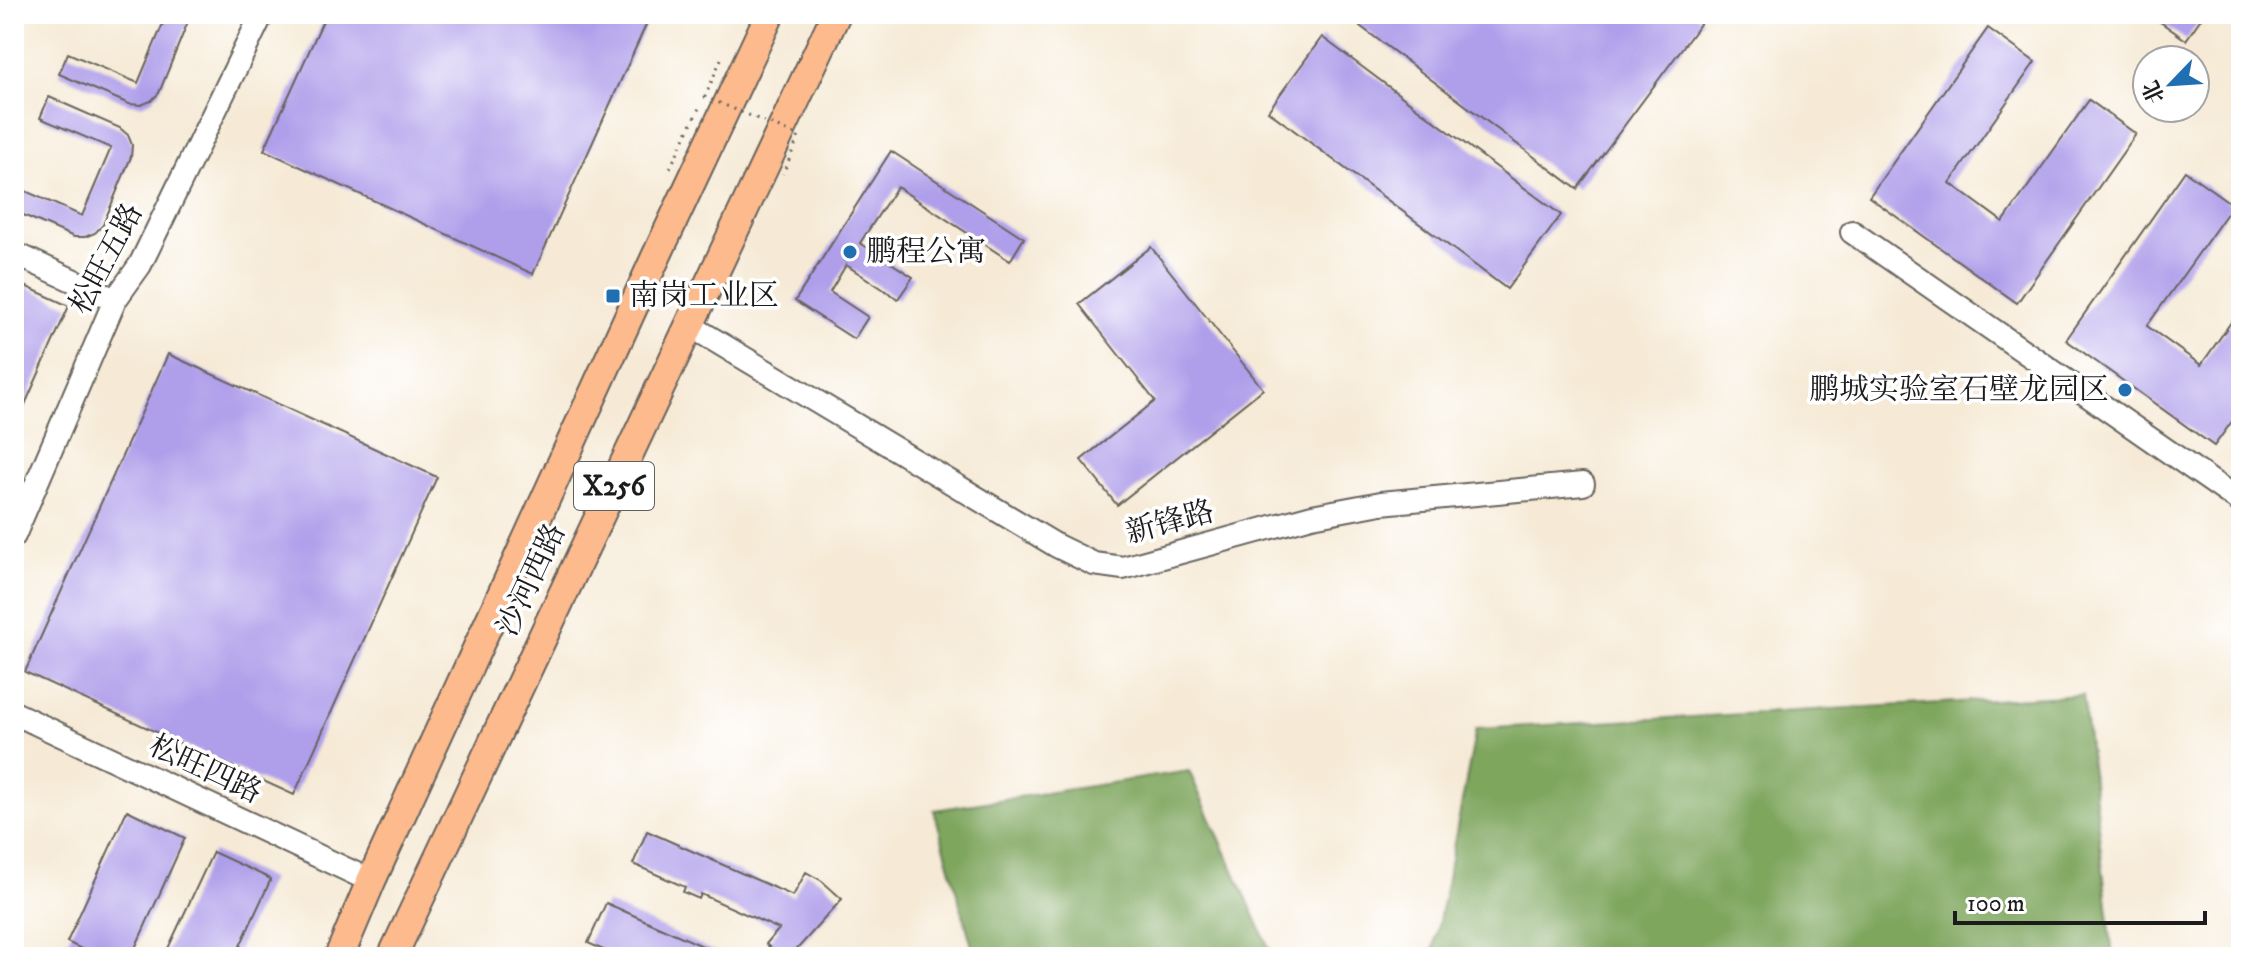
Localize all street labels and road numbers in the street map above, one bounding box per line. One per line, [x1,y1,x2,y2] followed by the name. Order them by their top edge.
[62,197,152,321] street label: 松旺五路
[574,462,654,510] road number: X256
[1122,493,1218,553] street label: 新锋路
[490,518,574,642] street label: 沙河西路
[143,728,267,812] street label: 松旺四路

